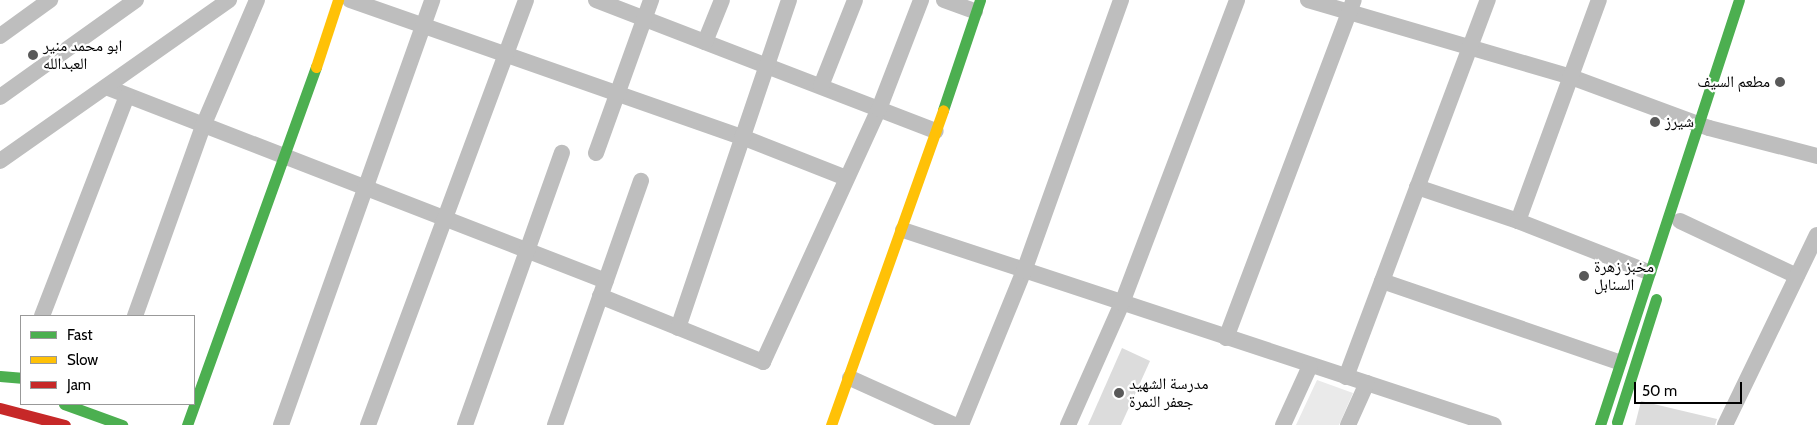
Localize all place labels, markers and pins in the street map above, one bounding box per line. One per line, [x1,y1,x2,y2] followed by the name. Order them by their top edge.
[43,36,122,74] place label: ابو محمد منير العبدالله
[27,49,39,61] marker: ابو محمد منير العبدالله
[1697,72,1770,92] place label: مطعم السيف
[1774,76,1786,88] marker: مطعم السيف
[1665,112,1694,132] place label: شيرز
[1649,116,1661,128] marker: شيرز
[1594,257,1654,295] place label: مخبز زهرة السنابل
[1578,270,1590,282] marker: مخبز زهرة السنابل
[1129,374,1209,412] place label: مدرسة الشهيد جعفر النمرة
[1113,387,1125,399] marker: مدرسة الشهيد جعفر النمرة

